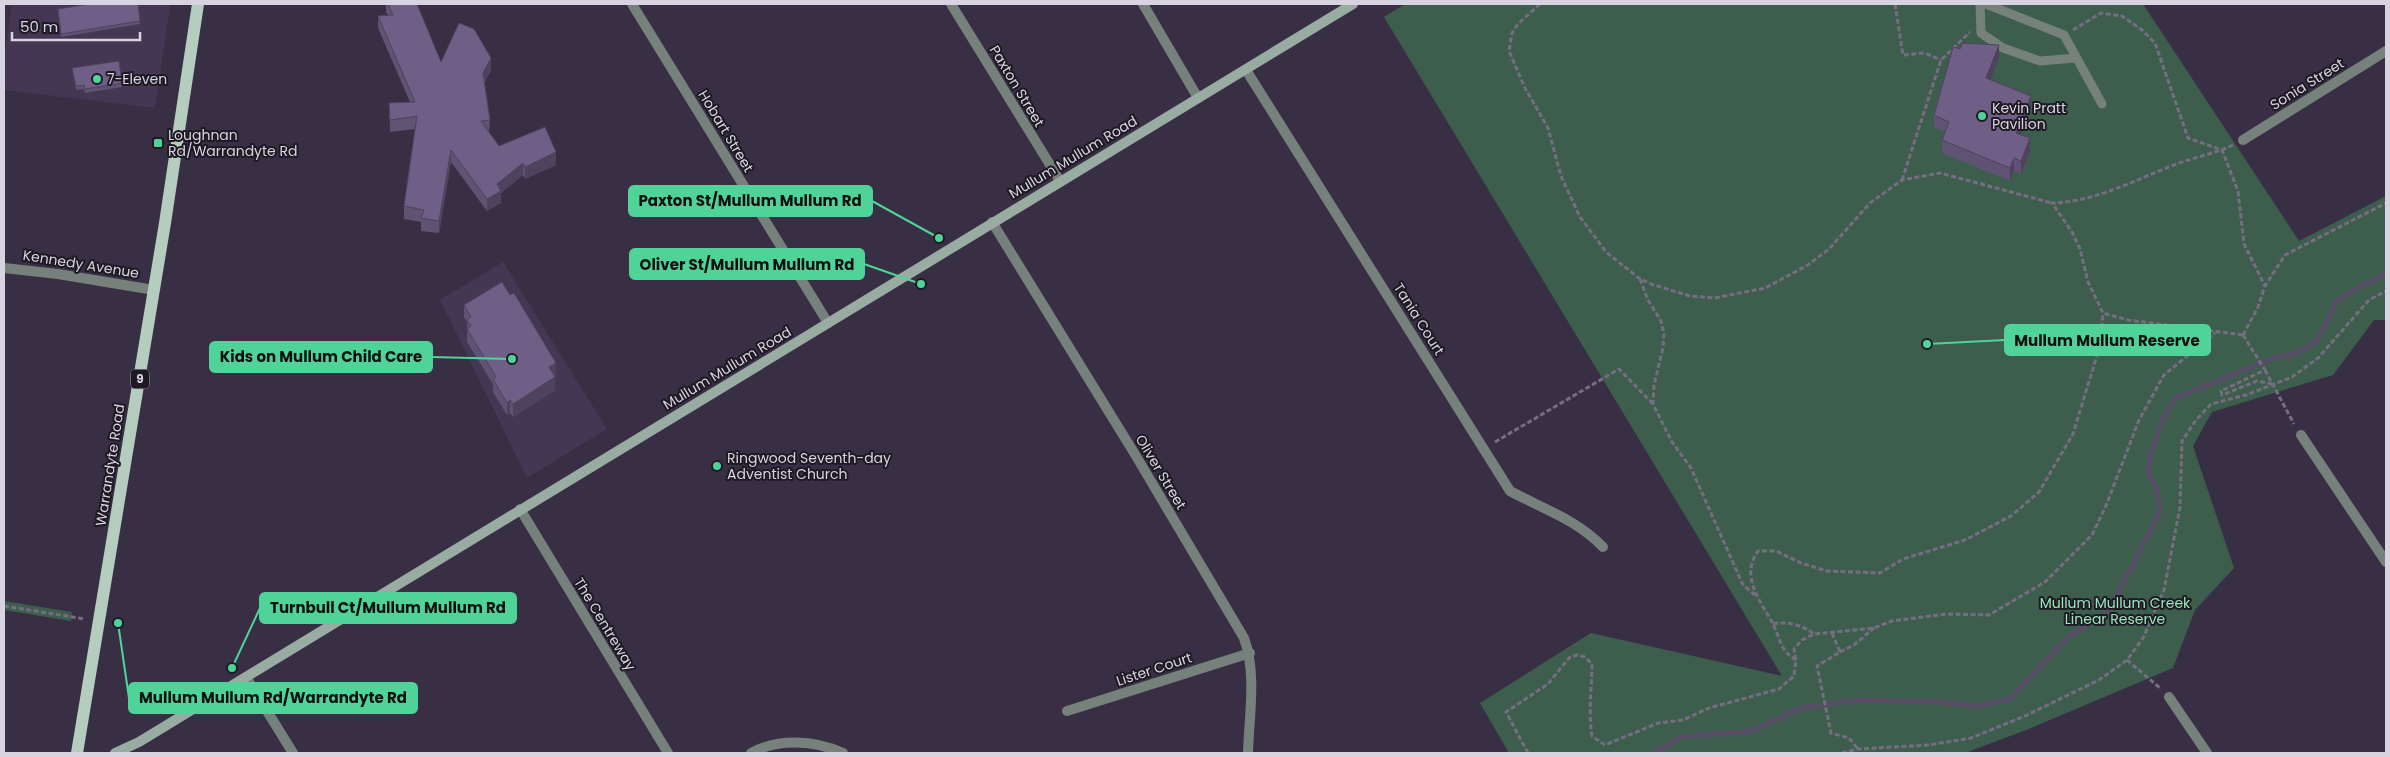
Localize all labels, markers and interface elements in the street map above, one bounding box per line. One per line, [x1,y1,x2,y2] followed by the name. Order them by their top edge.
[12,10,140,42] scale bar
[20,16,58,37] text: 50 m
[985,41,1049,131] street label: Paxton Street
[2266,53,2348,115] street label: Sonia Street
[107,69,167,89] place label: 7-Eleven
[91,73,103,85] marker: 7-Eleven
[694,86,758,176] street label: Hobart Street
[1992,98,2066,134] place label: Kevin Pratt Pavilion
[1976,110,1988,122] marker: Kevin Pratt Pavilion
[1005,111,1141,203] street label: Mullum Mullum Road
[168,125,297,161] place label: Loughnan Rd/Warrandyte Rd
[152,137,164,149] marker: Loughnan Rd/Warrandyte Rd
[629,186,872,216] callout: Paxton St/Mullum Mullum Rd
[638,190,862,211] text: Paxton St/Mullum Mullum Rd
[21,245,141,283] street label: Kennedy Avenue
[630,249,864,279] callout: Oliver St/Mullum Mullum Rd
[640,254,854,275] text: Oliver St/Mullum Mullum Rd
[1389,279,1449,359] street label: Tania Court
[659,322,795,414] street label: Mullum Mullum Road
[2005,325,2210,355] callout: Mullum Mullum Reserve
[2014,330,2200,351] text: Mullum Mullum Reserve
[210,342,432,372] callout: Kids on Mullum Child Care
[220,346,422,367] text: Kids on Mullum Child Care
[131,369,149,388] road number: 9
[90,403,130,527] street label: Warrandyte Road
[1131,431,1191,513] street label: Oliver Street
[727,448,891,484] place label: Ringwood Seventh-day Adventist Church
[711,460,723,472] marker: Ringwood Seventh-day Adventist Church
[569,574,641,674] street label: The Centreway
[260,593,516,623] callout: Turnbull Ct/Mullum Mullum Rd
[2040,593,2191,629] park label: Mullum Mullum Creek Linear Reserve
[270,597,506,618] text: Turnbull Ct/Mullum Mullum Rd
[1114,647,1194,691] street label: Lister Court
[129,683,417,713] callout: Mullum Mullum Rd/Warrandyte Rd
[139,687,407,708] text: Mullum Mullum Rd/Warrandyte Rd

